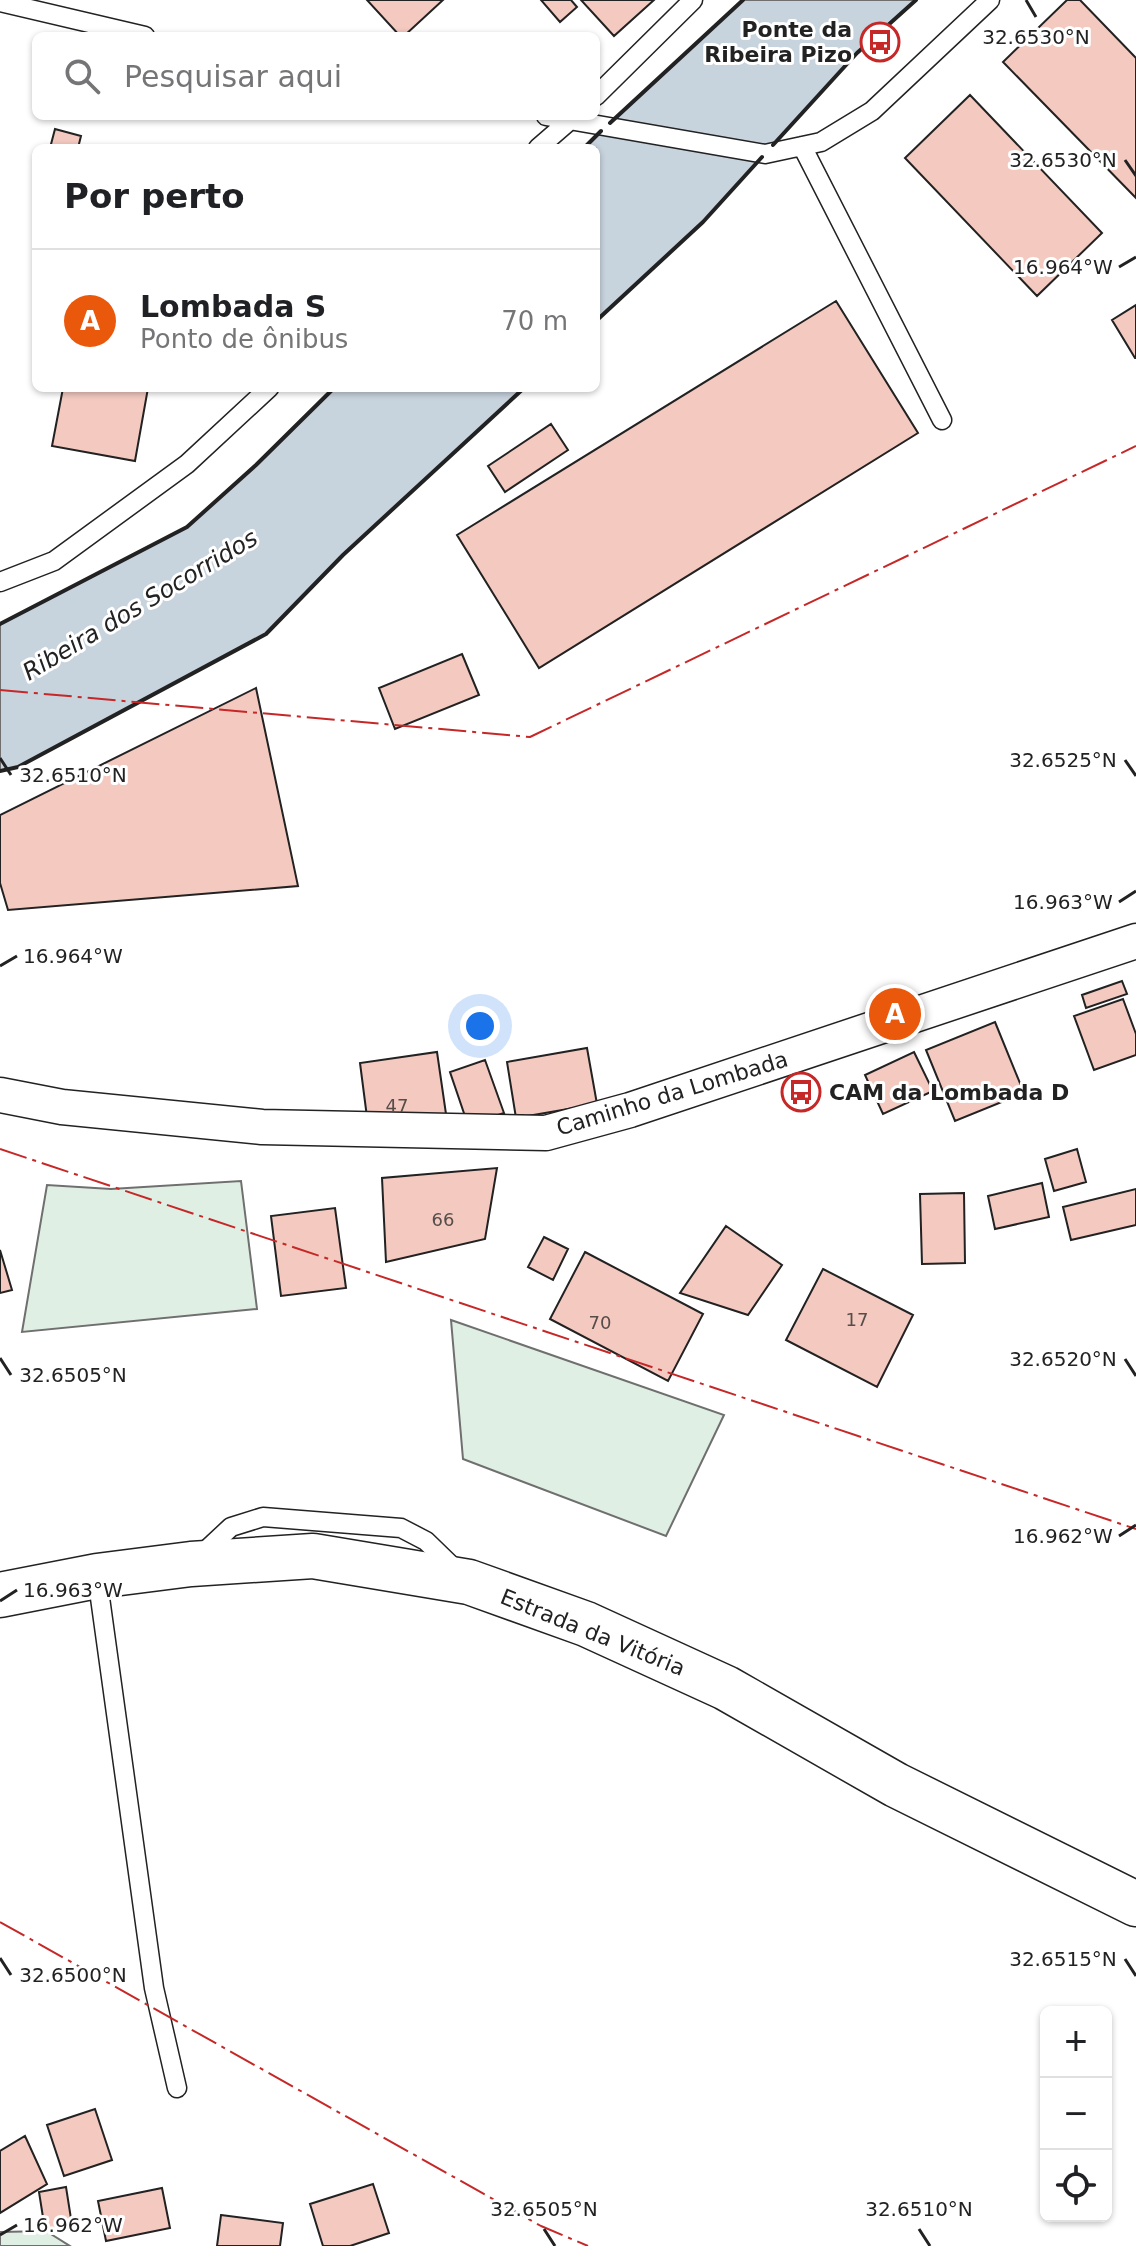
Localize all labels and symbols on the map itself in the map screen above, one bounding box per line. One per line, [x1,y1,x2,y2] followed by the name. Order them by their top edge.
[704,17,852,67] place label: Ponte da Ribeira Pizo
[859,21,901,63] bus stop icon: Ponte da Ribeira Pizo
[982,25,1090,49] text: 32.6530°N
[1009,148,1117,172] text: 32.6530°N
[1013,255,1113,279] text: 16.964°W
[18,524,262,686] water label: Ribeira dos Socorridos
[1009,748,1117,772] text: 32.6525°N
[19,763,127,787] text: 32.6510°N
[1013,890,1113,914] text: 16.963°W
[23,944,123,968] text: 16.964°W
[869,984,921,1044] pin: A
[460,1006,500,1046] your location
[553,1046,791,1141] street label: Caminho da Lombada
[780,1071,822,1113] bus stop icon: CAM da Lombada D
[829,1080,1069,1105] place label: CAM da Lombada D
[386,1095,408,1116] house number: 47
[432,1209,454,1230] house number: 66
[846,1309,868,1330] house number: 17
[589,1312,611,1333] house number: 70
[1009,1347,1117,1371] text: 32.6520°N
[19,1363,127,1387] text: 32.6505°N
[1013,1524,1113,1548] text: 16.962°W
[23,1578,123,1602] text: 16.963°W
[497,1584,689,1681] street label: Estrada da Vitória
[1009,1947,1117,1971] text: 32.6515°N
[19,1963,127,1987] text: 32.6500°N
[490,2197,598,2221] text: 32.6505°N
[865,2197,973,2221] text: 32.6510°N
[23,2213,123,2237] text: 16.962°W

